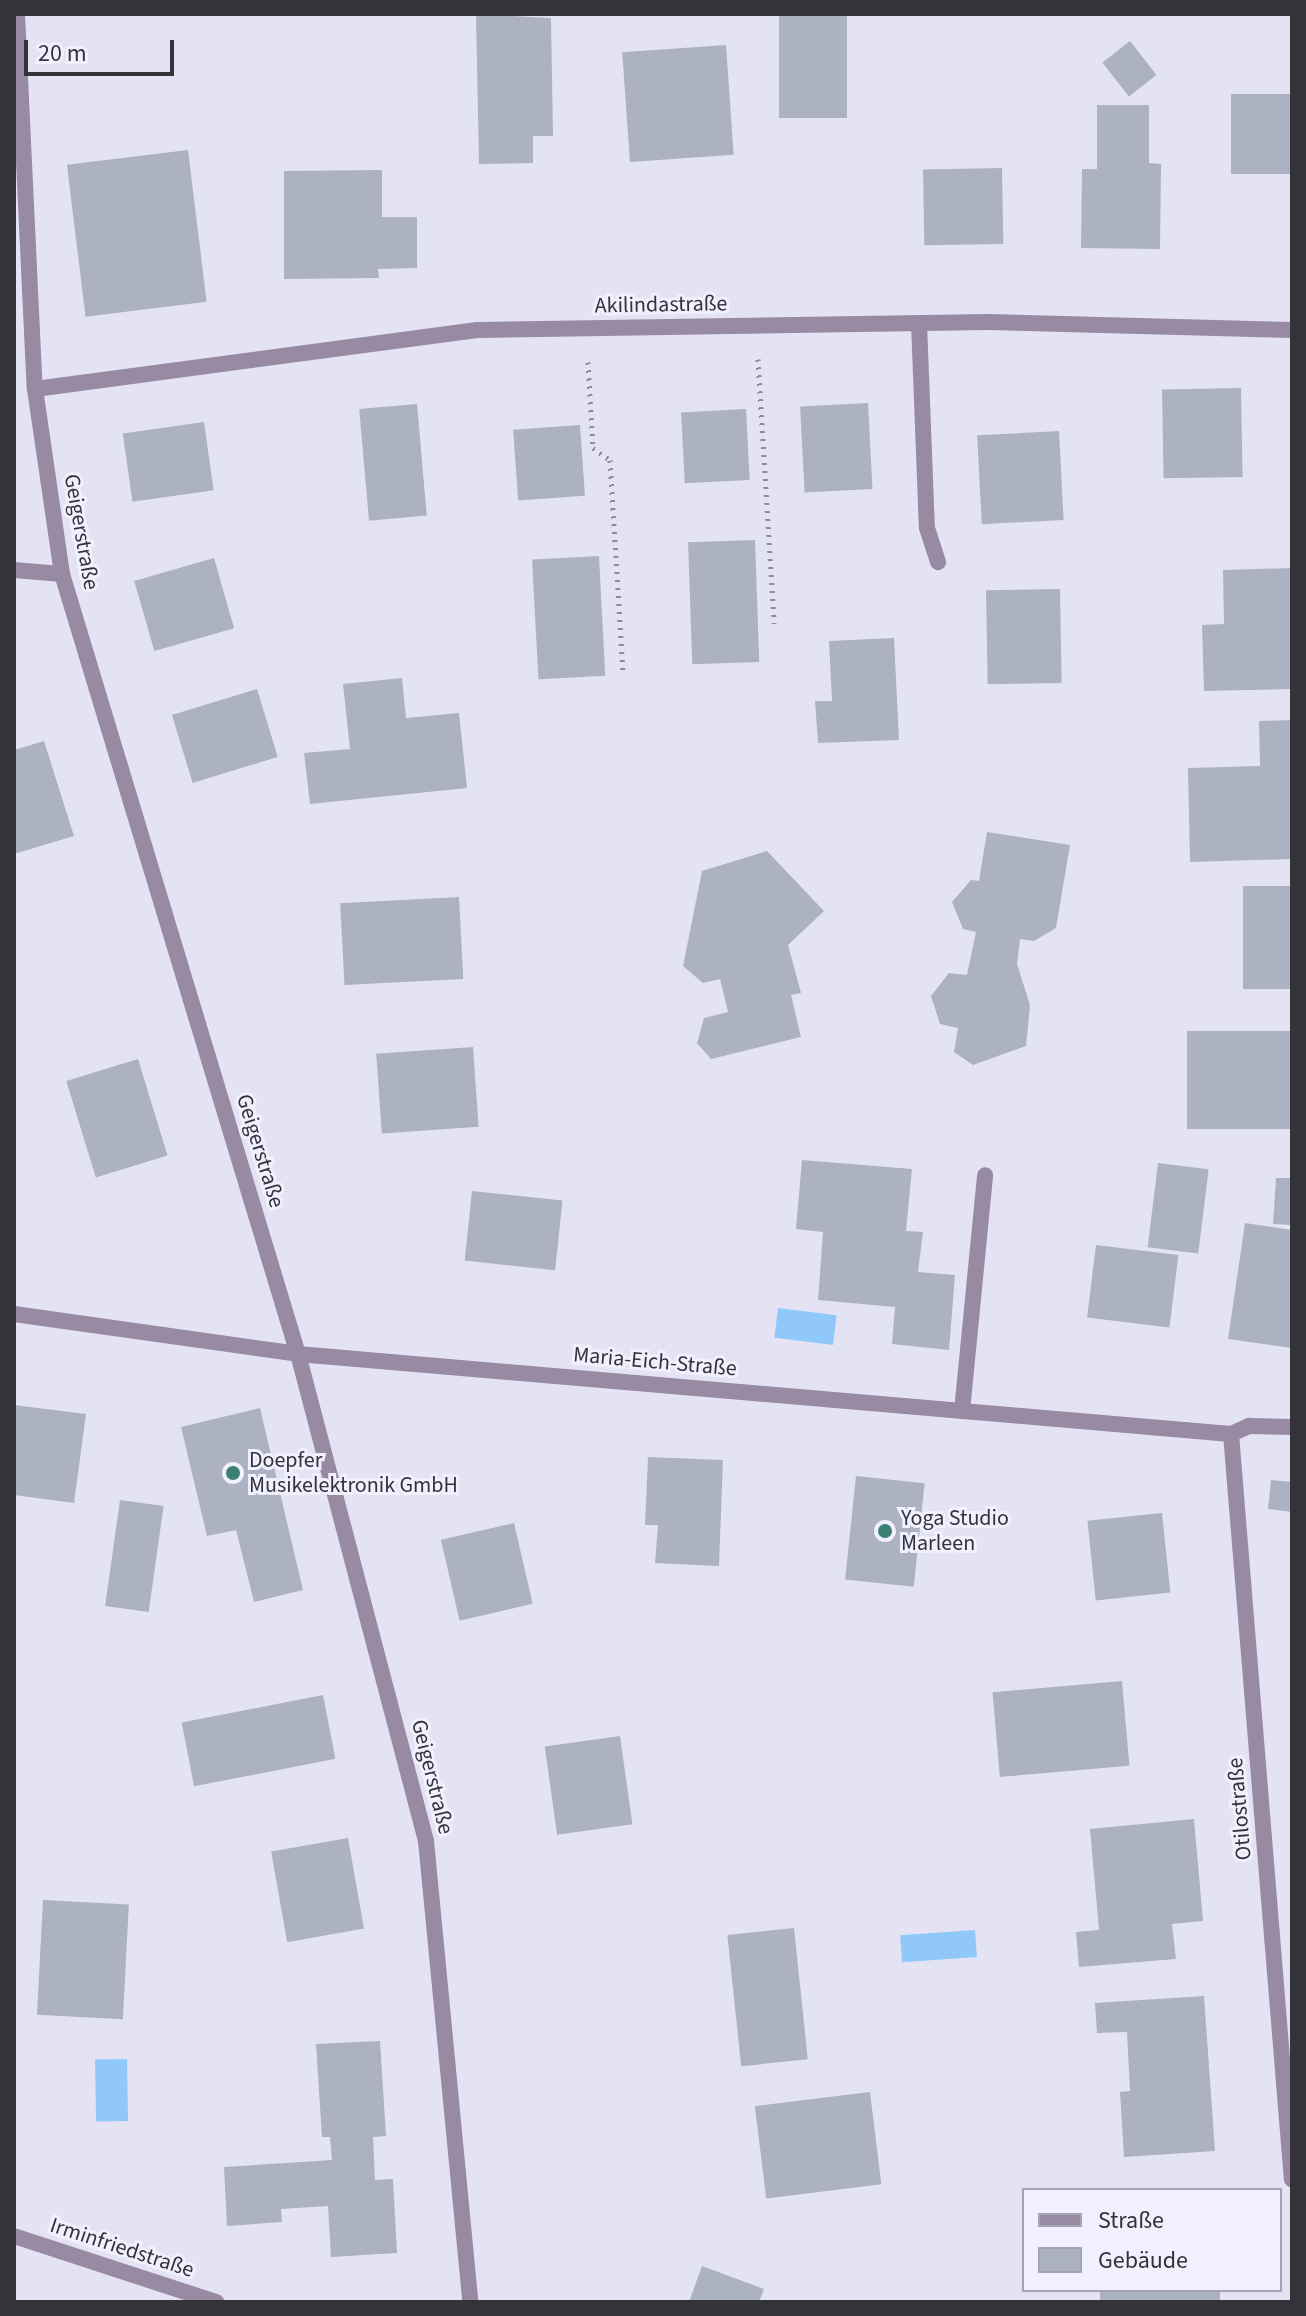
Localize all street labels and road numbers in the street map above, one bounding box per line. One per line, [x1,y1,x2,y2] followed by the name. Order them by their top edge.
[594,291,728,319] street label: Akilindastraße
[58,472,104,592] street label: Geigerstraße
[230,1091,290,1211] street label: Geigerstraße
[572,1342,738,1382] street label: Maria-Eich-Straße
[405,1717,459,1837] street label: Geigerstraße
[1222,1757,1258,1861] street label: Otilostraße
[47,2212,197,2284] street label: Irminfriedstraße

